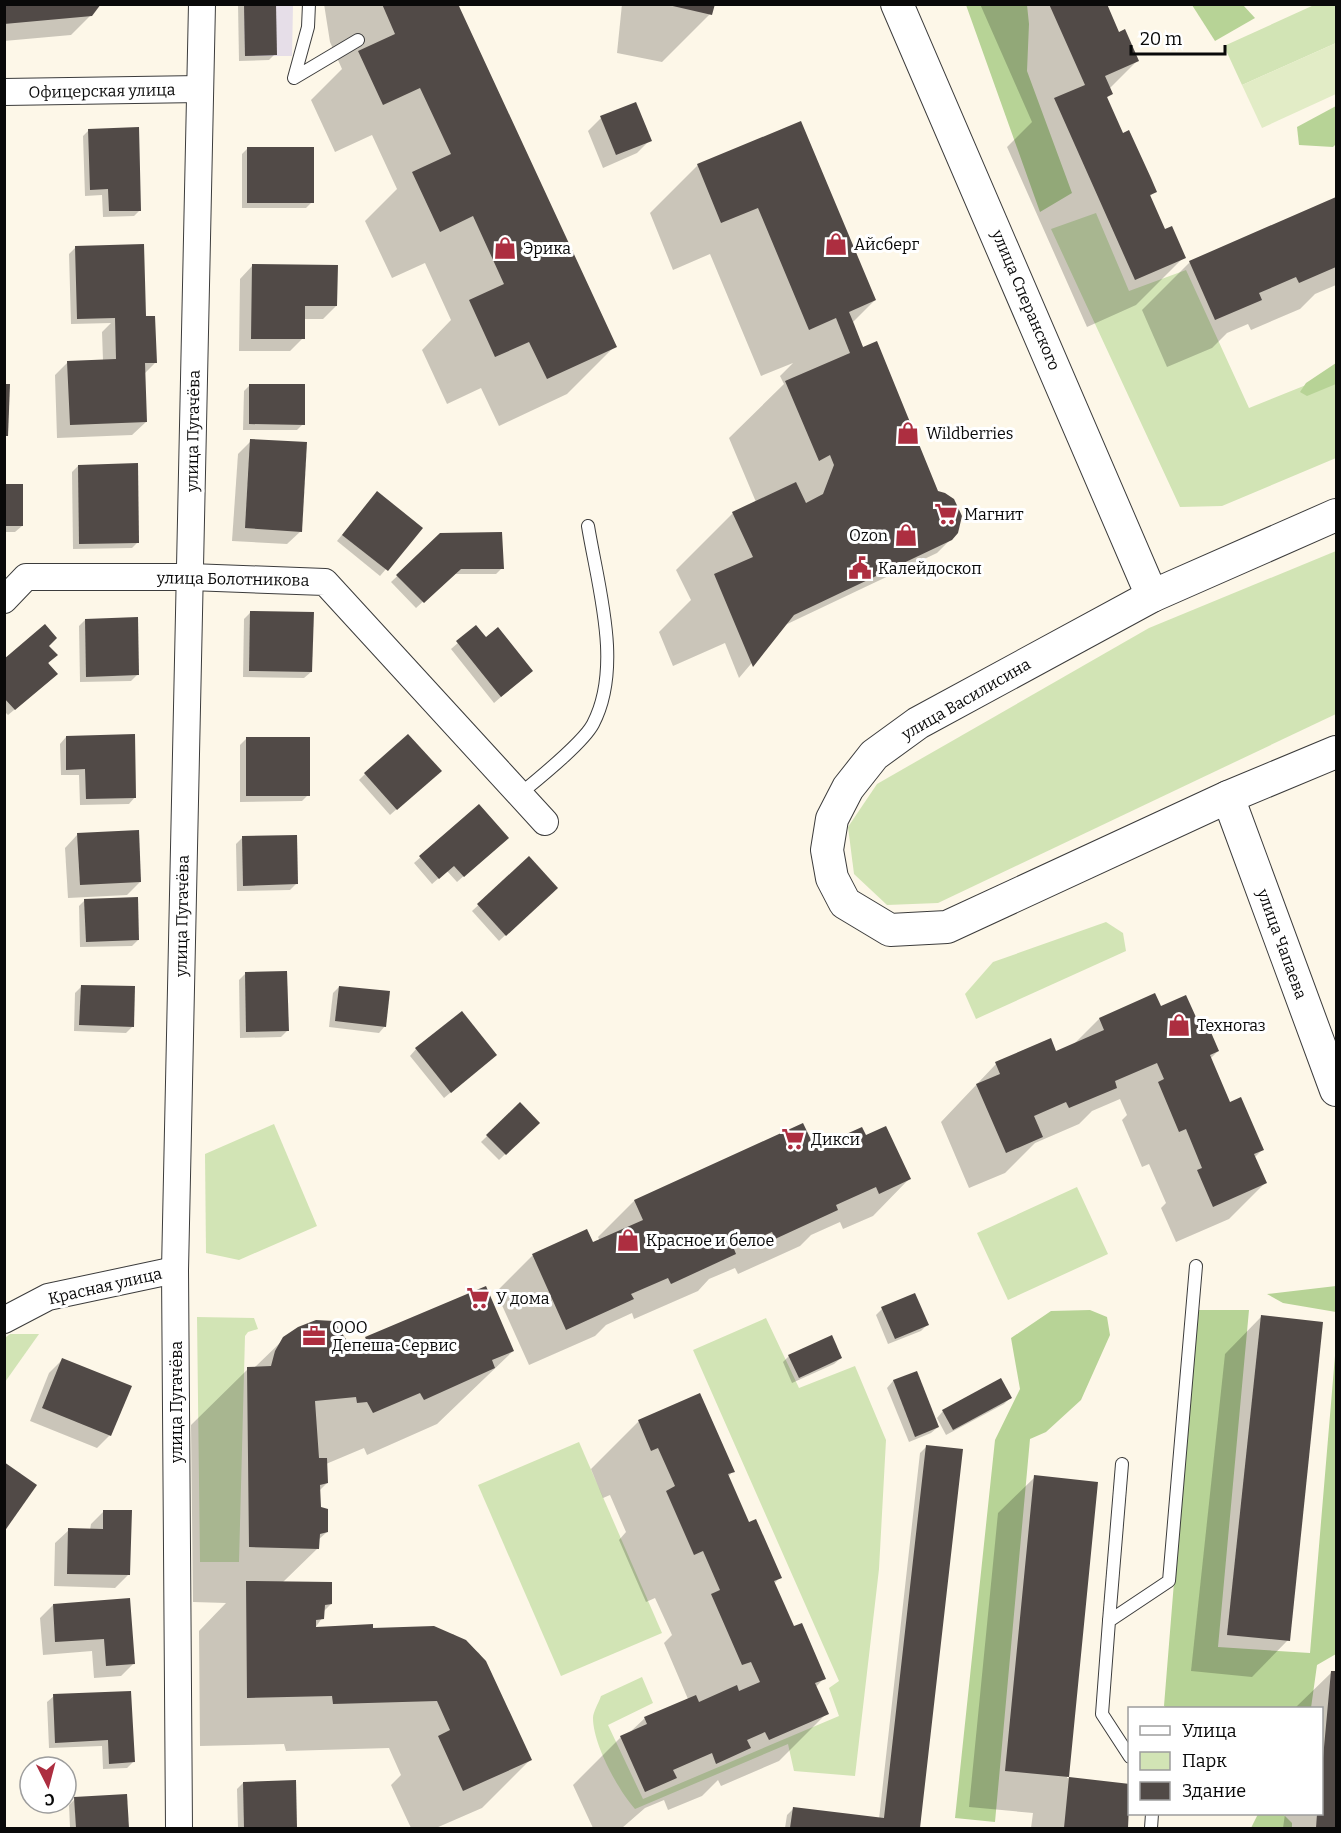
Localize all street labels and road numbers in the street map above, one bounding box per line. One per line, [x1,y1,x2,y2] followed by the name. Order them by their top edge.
[28,80,176,102] street label: Офицерская улица
[987,226,1064,373] street label: улица Сперанского
[182,370,204,493] street label: улица Пугачёва
[156,568,310,590] street label: улица Болотникова
[897,654,1034,744] street label: улица Василисина
[171,855,193,978] street label: улица Пугачёва
[1253,885,1311,1002] street label: улица Чапаева
[46,1264,164,1308] street label: Красная улица
[167,1341,186,1464] street label: улица Пугачёва

